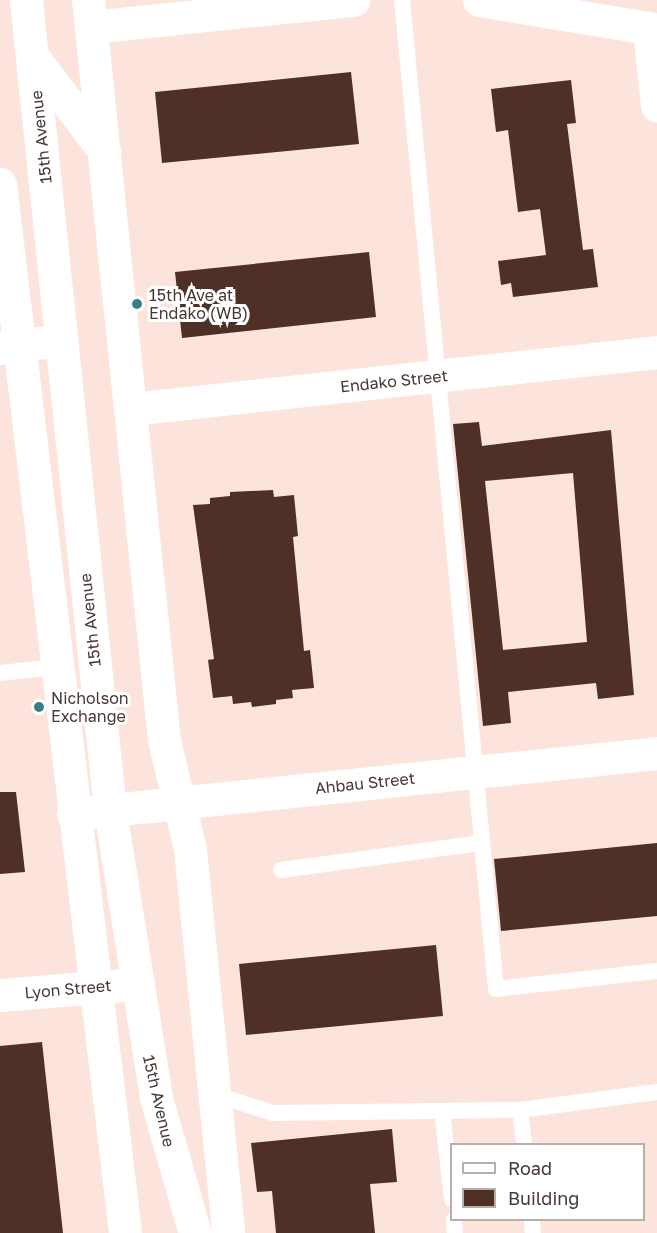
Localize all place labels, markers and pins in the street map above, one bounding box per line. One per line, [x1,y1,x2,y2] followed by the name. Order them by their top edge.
[149,285,248,323] place label: 15th Ave at Endako (WB)
[130,297,144,311] marker: 15th Ave at Endako (WB)
[51,688,129,726] place label: Nicholson Exchange
[32,700,46,714] marker: Nicholson Exchange

